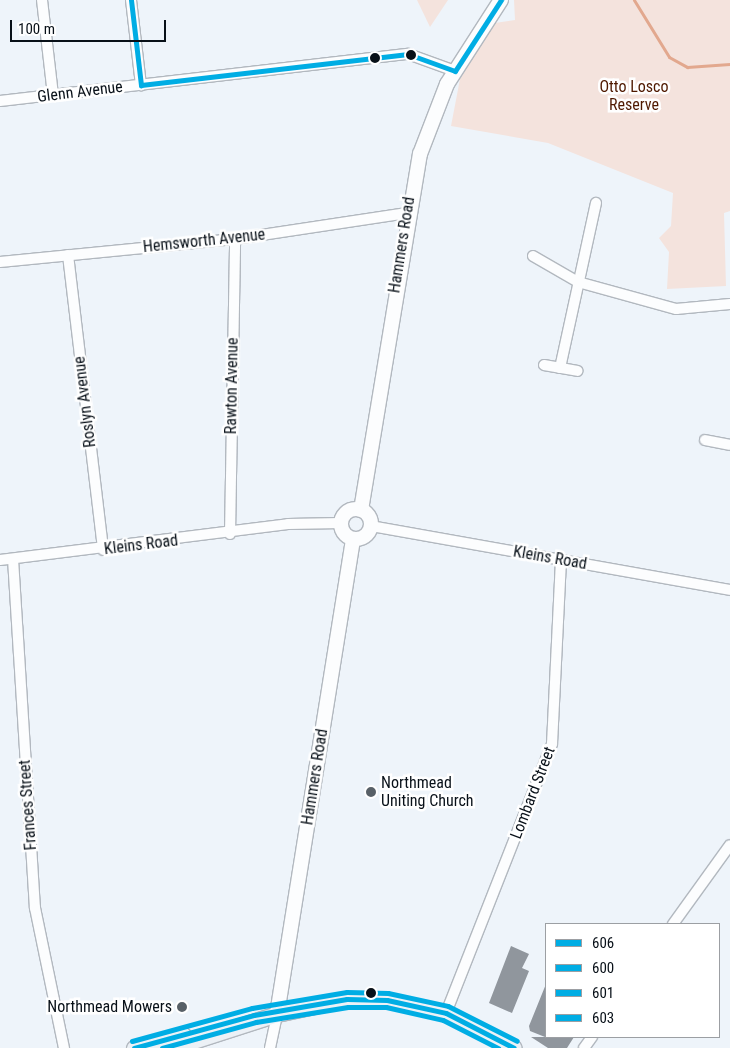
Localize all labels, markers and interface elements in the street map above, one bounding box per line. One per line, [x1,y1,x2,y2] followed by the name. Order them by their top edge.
[12,10,169,42] scale bar
[18,20,55,38] text: 100 m
[406,50,416,60] unlabelled marker
[370,53,380,63] unlabelled marker
[36,77,124,107] street label: Glenn Avenue
[600,77,668,115] park label: Otto Losco Reserve
[385,196,419,294] street label: Hammers Road
[142,225,266,257] street label: Hemsworth Avenue
[222,338,242,434] street label: Rawton Avenue
[70,355,100,449] street label: Roslyn Avenue
[103,531,179,559] street label: Kleins Road
[512,542,588,574] street label: Kleins Road
[298,728,332,826] street label: Hammers Road
[507,744,559,842] street label: Lombard Street
[15,759,41,851] street label: Frances Street
[381,773,474,811] place label: Northmead Uniting Church
[365,786,377,798] marker: Northmead Uniting Church
[545,923,720,1038] legend
[592,934,614,952] text: 606
[592,959,614,977] text: 600
[592,984,614,1002] text: 601
[366,988,376,998] unlabelled marker
[47,997,172,1017] place label: Northmead Mowers
[176,1001,188,1013] marker: Northmead Mowers
[592,1009,614,1027] text: 603

